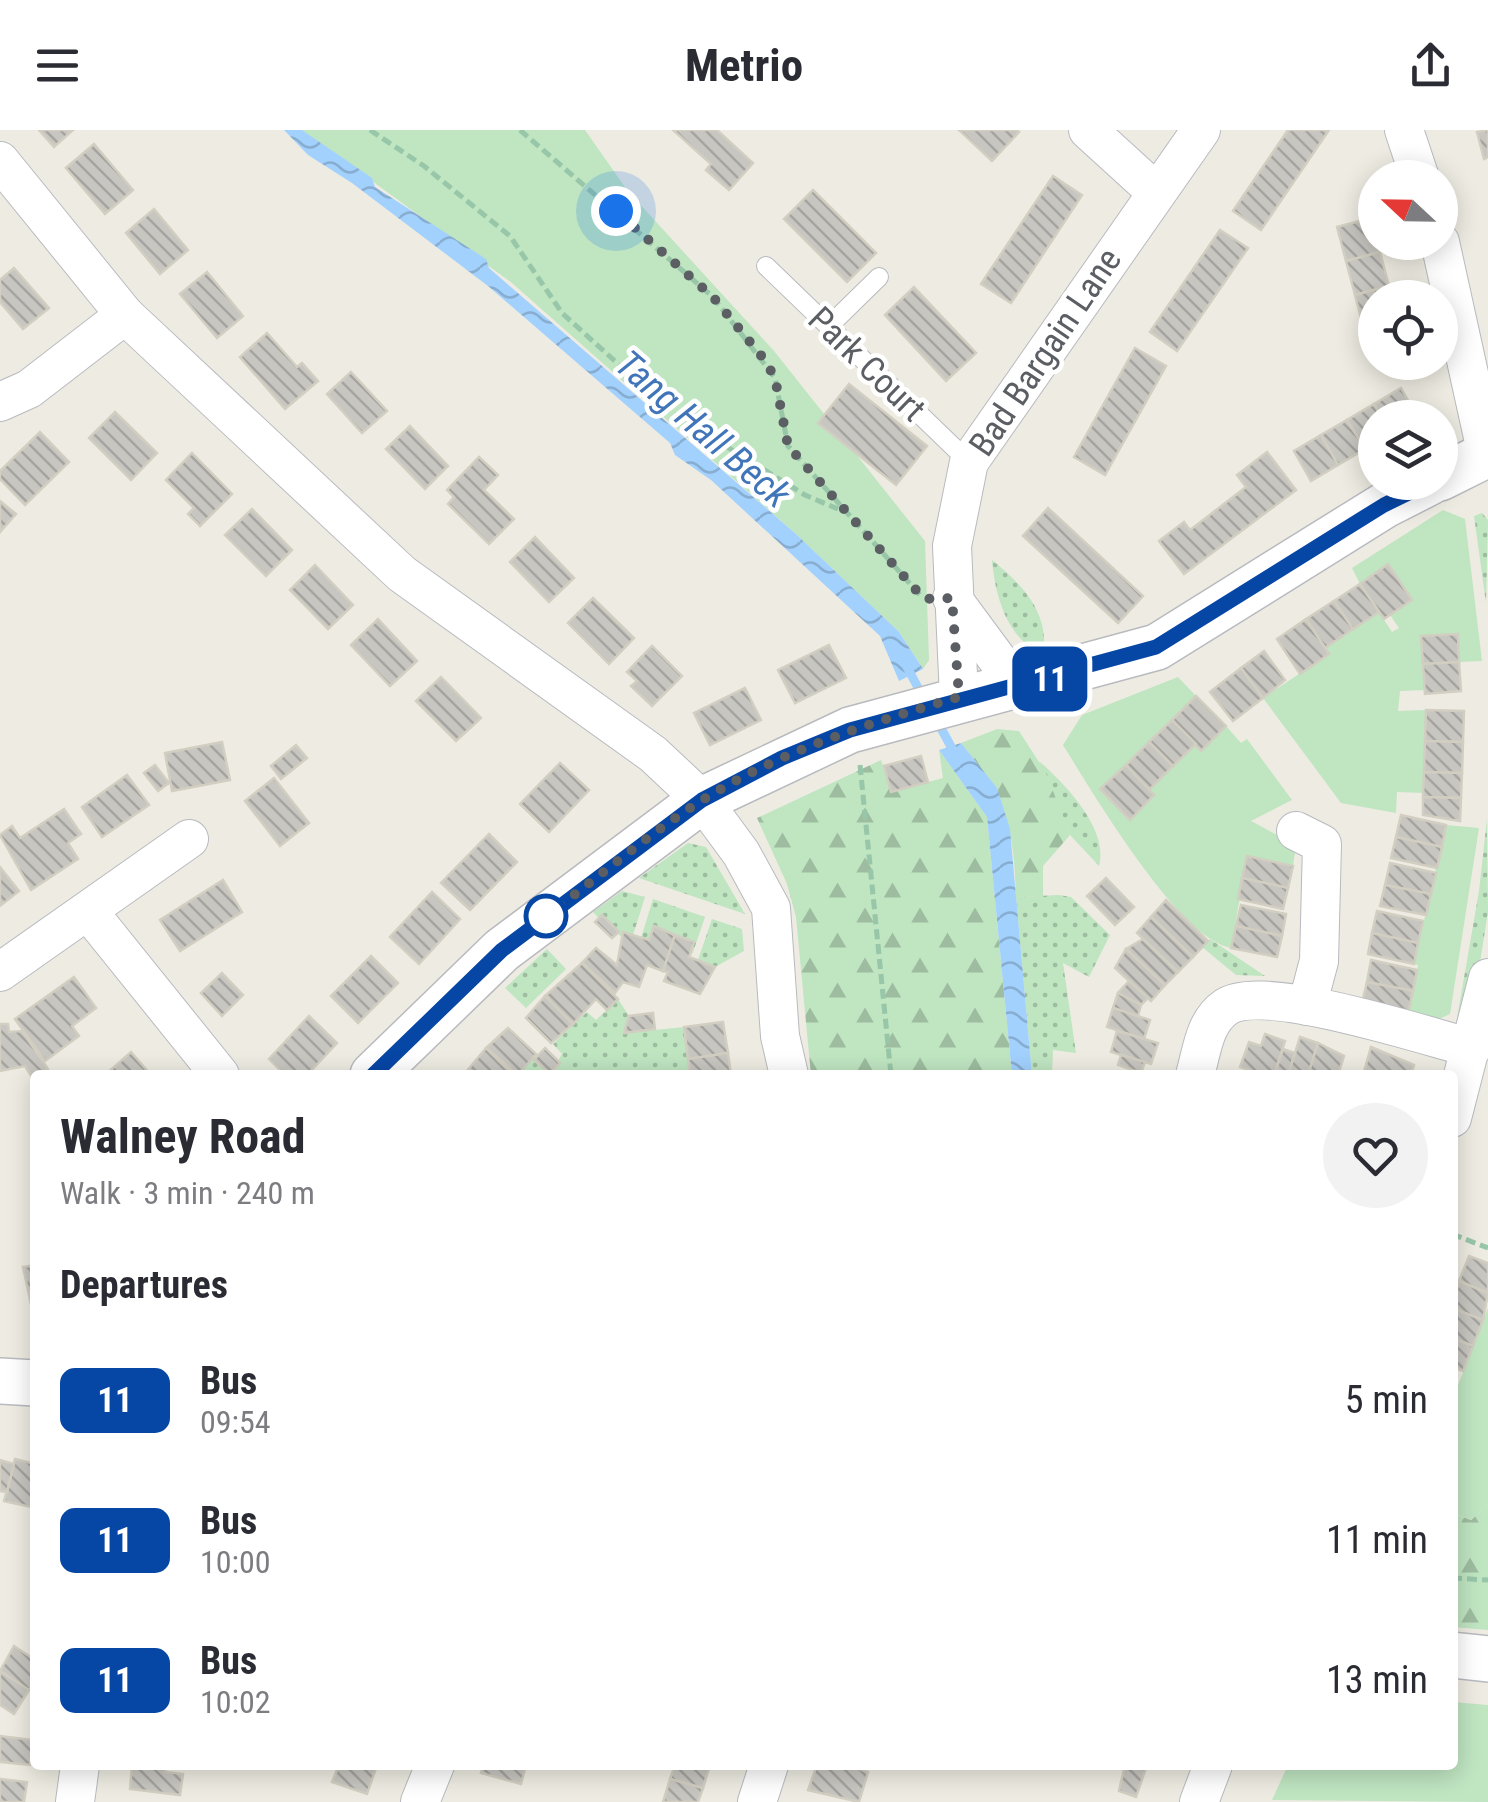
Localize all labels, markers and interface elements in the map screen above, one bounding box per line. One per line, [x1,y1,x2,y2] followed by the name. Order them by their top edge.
[30,38,85,93] icon: menu
[1403,38,1458,93] icon: share
[685,39,803,92] text: Metrio
[1358,160,1458,260] north arrow
[1358,160,1458,500] map controls
[591,186,641,236] your location
[961,241,1130,464] street label: Bad Bargain Lane
[1358,280,1458,380] button: locate
[800,299,934,430] street label: Park Court
[607,341,800,518] water label: Tang Hall Beck
[1358,400,1458,500] button: layers
[1005,646,1095,712] line badge: 11
[1032,659,1068,700] text: 11
[525,895,567,937] unlabelled marker
[1323,1103,1428,1208] button: heart
[60,1108,305,1165] text: Walney Road
[60,1174,315,1212] text: Walk · 3 min · 240 m
[60,1263,228,1307] text: Departures
[200,1359,257,1403] text: Bus
[1345,1378,1428,1422] text: 5 min
[97,1380,133,1421] text: 11
[200,1403,271,1441] text: 09:54
[200,1499,257,1543] text: Bus
[1326,1518,1428,1562] text: 11 min
[97,1520,133,1561] text: 11
[200,1543,271,1581] text: 10:00
[200,1639,257,1683] text: Bus
[1326,1658,1428,1702] text: 13 min
[97,1660,133,1701] text: 11
[200,1683,271,1721] text: 10:02

